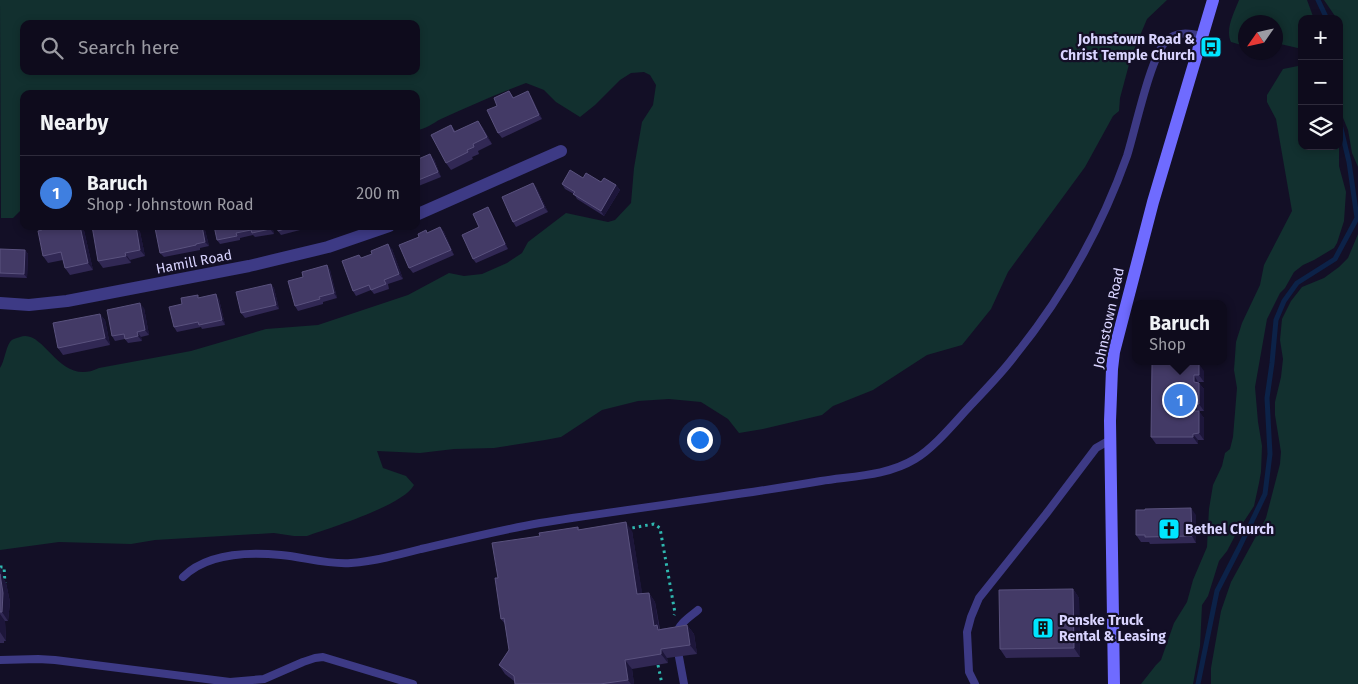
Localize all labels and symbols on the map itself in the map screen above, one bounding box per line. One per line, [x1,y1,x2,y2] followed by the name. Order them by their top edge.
[1238,15,1283,60] north arrow
[1060,31,1195,64] place label: Johnstown Road & Christ Temple Church
[1199,35,1223,59] bus stop icon: Johnstown Road & Christ Temple Church
[154,246,234,278] street label: Hamill Road
[1090,266,1128,370] street label: Johnstown Road
[1164,381,1196,419] pin: 1
[687,427,713,453] your location
[1157,517,1181,541] church icon: Bethel Church
[1185,521,1274,538] place label: Bethel Church
[1059,612,1166,645] place label: Penske Truck Rental & Leasing
[1031,616,1055,640] building icon: Penske Truck Rental & Leasing

